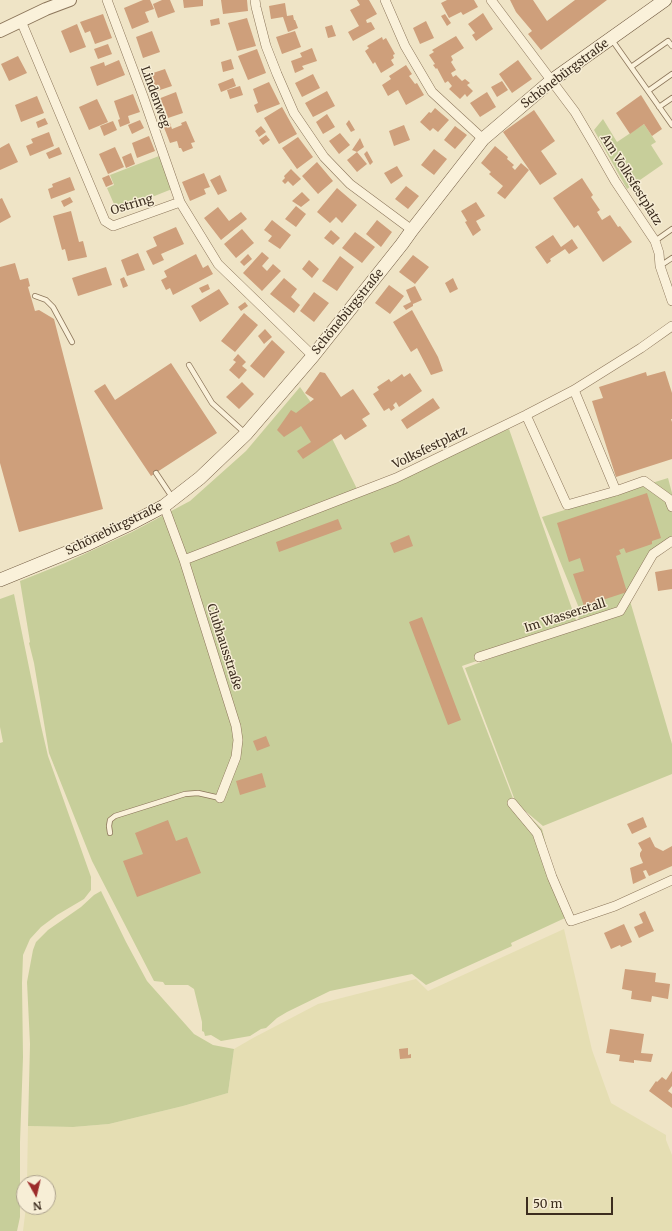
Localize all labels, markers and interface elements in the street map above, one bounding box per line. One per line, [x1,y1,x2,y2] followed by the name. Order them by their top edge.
[518,36,612,112] street label: Schönebürgstraße
[137,64,173,130] street label: Lindenweg
[597,132,665,228] street label: Am Volksfestplatz
[109,192,155,218] street label: Ostring
[309,266,387,358] street label: Schönebürgstraße
[390,424,470,472] street label: Volksfestplatz
[63,499,165,559] street label: Schönebürgstraße
[522,596,608,636] street label: Im Wasserstall
[203,602,245,692] street label: Clubhausstraße
[16,1175,56,1215] north arrow
[528,1189,615,1215] scale bar
[533,1196,562,1211] text: 50 m
[32,1198,43,1213] text: N

